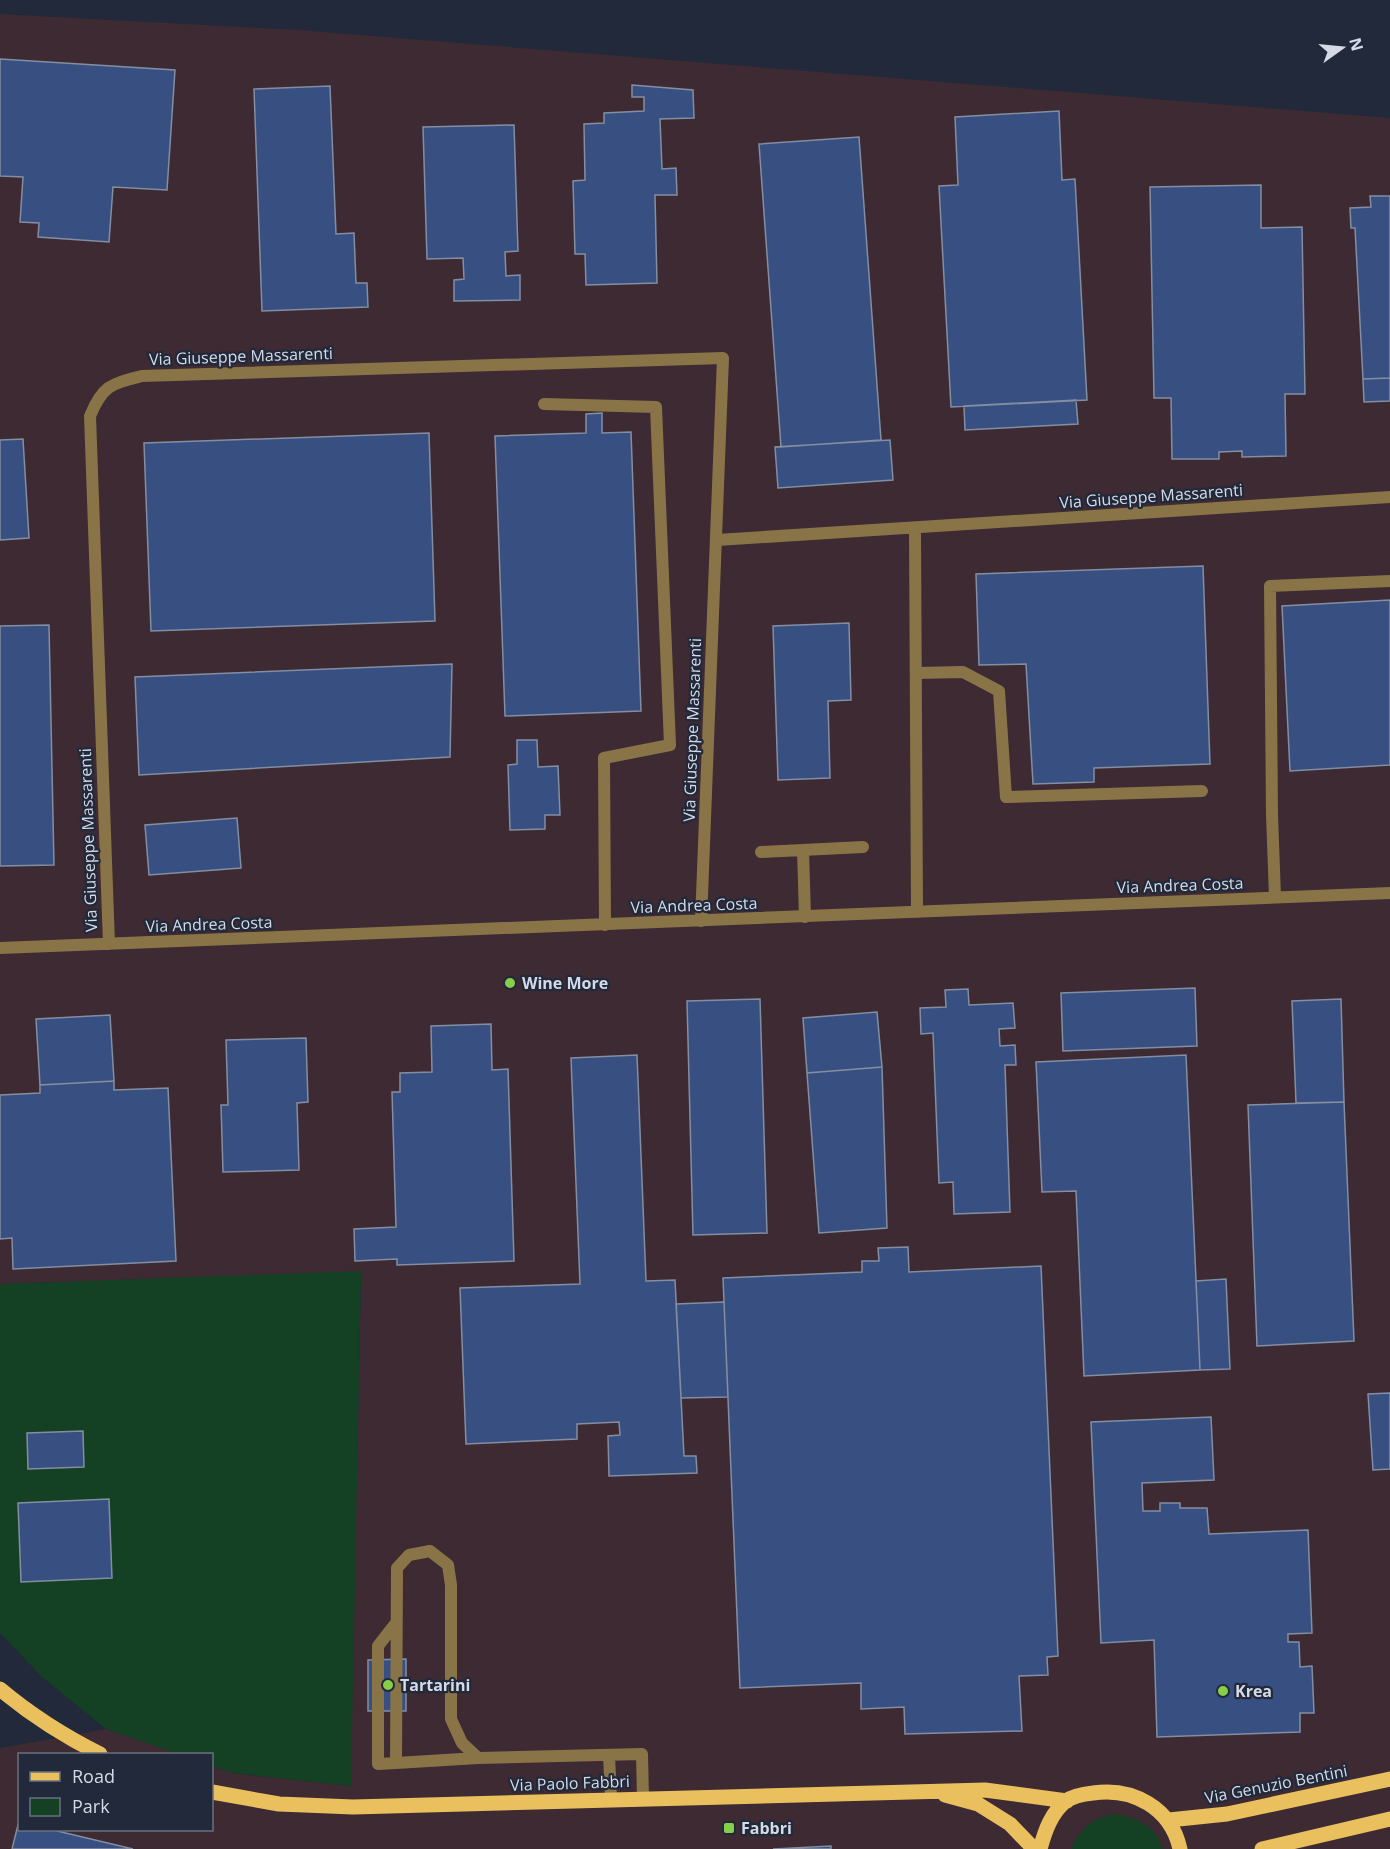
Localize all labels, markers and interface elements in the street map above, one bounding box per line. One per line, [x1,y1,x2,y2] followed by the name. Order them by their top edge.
[1312,18,1372,78] north arrow
[1344,35,1369,53] text: N
[149,342,333,370] street label: Via Giuseppe Massarenti
[1058,479,1244,513] street label: Via Giuseppe Massarenti
[678,638,706,822] street label: Via Giuseppe Massarenti
[74,748,102,932] street label: Via Giuseppe Massarenti
[1116,872,1244,898] street label: Via Andrea Costa
[630,892,758,918] street label: Via Andrea Costa
[145,911,273,937] street label: Via Andrea Costa
[522,972,608,994] place label: Wine More
[503,976,517,990] marker: Wine More
[400,1674,470,1696] place label: Tartarini
[381,1678,395,1692] marker: Tartarini
[1235,1680,1272,1702] place label: Krea
[1216,1684,1230,1698] marker: Krea
[18,1753,213,1831] legend
[1203,1759,1349,1809] street label: Via Genuzio Bentini
[72,1764,115,1788] text: Road
[510,1770,630,1796] street label: Via Paolo Fabbri
[72,1794,110,1818] text: Park
[741,1817,792,1839] place label: Fabbri
[722,1821,736,1835] marker: Fabbri

